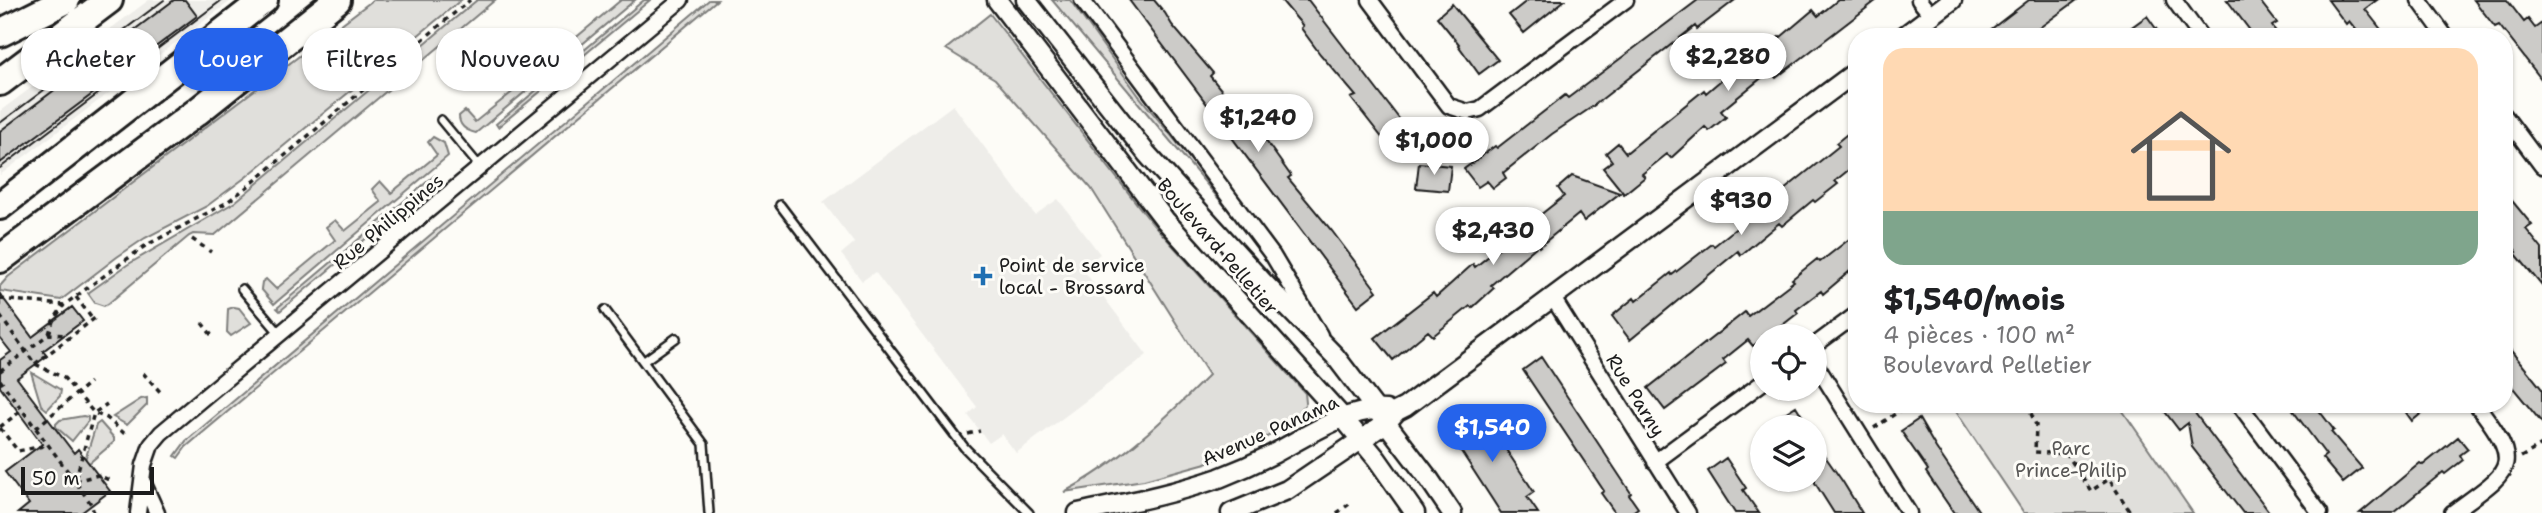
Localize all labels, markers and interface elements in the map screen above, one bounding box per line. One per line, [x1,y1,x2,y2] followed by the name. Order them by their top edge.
[21,28,160,91] chip: Acheter
[174,28,288,91] chip: Louer
[302,28,422,91] chip: Filtres
[436,28,584,91] chip: Nouveau
[1671,34,1785,93] pin: $2,280
[1685,41,1771,71] text: $2,280
[2118,93,2244,219] icon: home
[1201,94,1315,154] pin: $1,240
[1219,102,1297,132] text: $1,240
[1377,118,1491,177] pin: $1,000
[1395,125,1473,155] text: $1,000
[328,168,449,275] street label: Rue Philippines
[1152,173,1284,320] street label: Boulevard Pelletier
[1700,177,1782,237] pin: $930
[1710,185,1772,215] text: $930
[1436,208,1550,267] pin: $2,430
[1451,215,1535,245] text: $2,430
[999,253,1145,300] place label: Point de service local - Brossard
[973,266,993,286] marker: Point de service local - Brossard
[1883,279,2065,320] text: $1,540/mois
[1883,320,2075,350] text: 4 pièces · 100 m²
[1750,324,1827,492] map controls
[1750,324,1827,401] button: locate
[1600,349,1671,441] street label: Rue Parny
[1883,350,2092,380] text: Boulevard Pelletier
[1198,389,1343,472] street label: Avenue Panama
[1435,405,1549,464] pin: $1,540
[1453,412,1531,442] text: $1,540
[1750,415,1827,492] button: layers
[2015,436,2127,483] park label: Parc Prince-Philip
[21,464,154,496] scale bar
[32,466,80,491] text: 50 m

